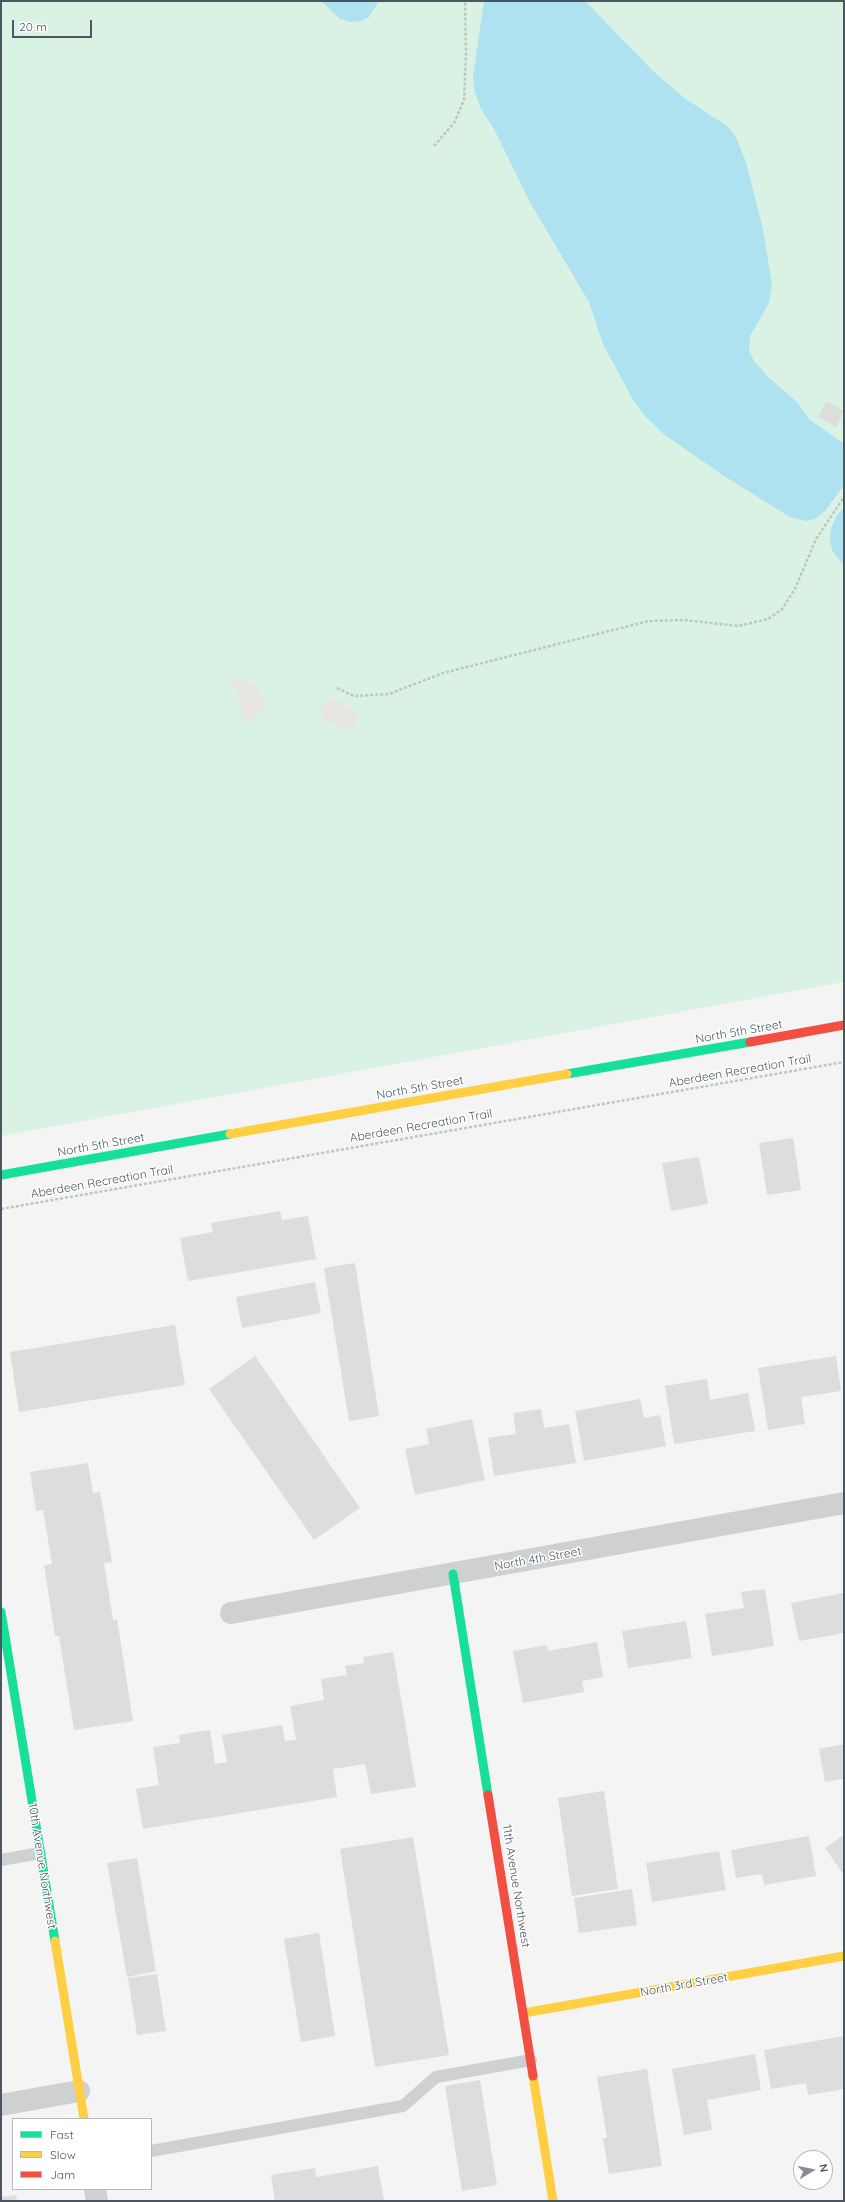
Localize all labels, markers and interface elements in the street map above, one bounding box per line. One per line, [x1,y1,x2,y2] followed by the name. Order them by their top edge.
[14,12,94,38] scale bar
[19,19,47,34] text: 20 m
[694,1017,784,1047] street label: North 5th Street
[668,1051,812,1091] street label: Aberdeen Recreation Trail
[375,1073,465,1103] street label: North 5th Street
[349,1106,493,1146] street label: Aberdeen Recreation Trail
[56,1130,146,1160] street label: North 5th Street
[30,1162,174,1202] street label: Aberdeen Recreation Trail
[493,1544,583,1574] street label: North 4th Street
[25,1802,59,1930] street label: 10th Avenue Northwest
[499,1823,533,1949] street label: 11th Avenue Northwest
[639,1970,729,2000] street label: North 3rd Street
[12,2118,152,2190] legend
[50,2127,74,2142] text: Fast
[50,2147,76,2162] text: Slow
[793,2150,833,2190] north arrow
[816,2163,831,2173] text: N
[50,2167,75,2182] text: Jam

